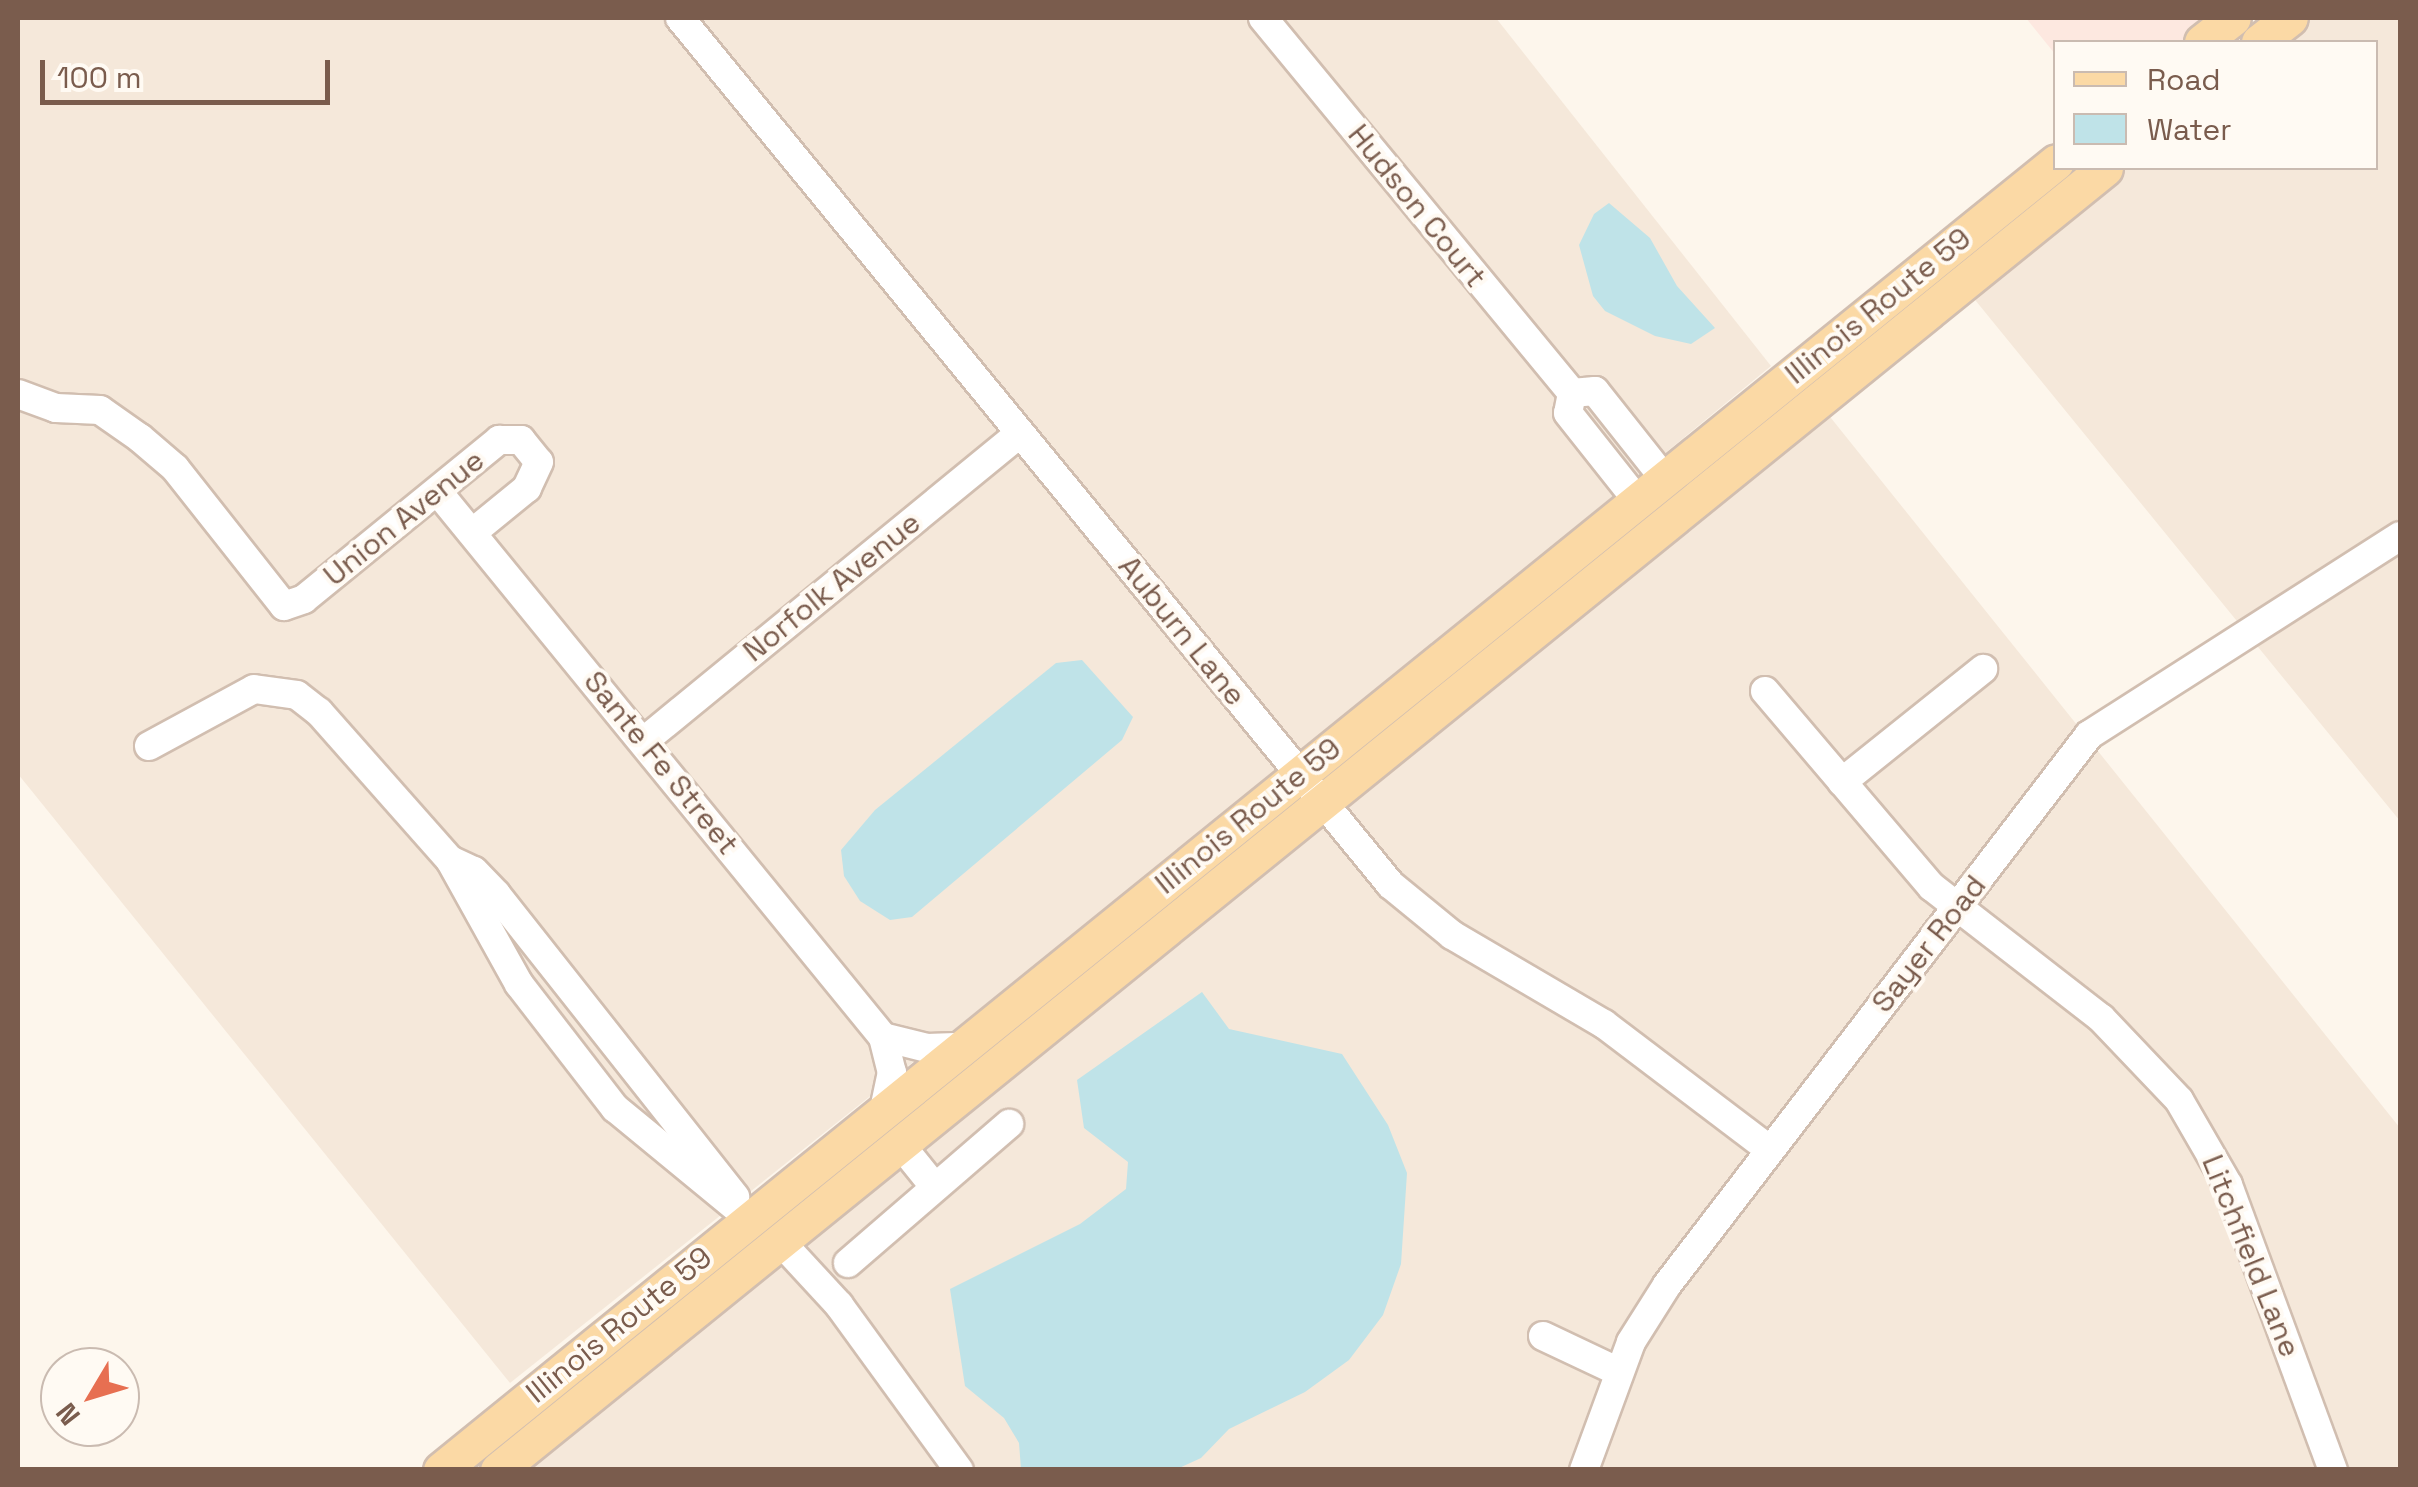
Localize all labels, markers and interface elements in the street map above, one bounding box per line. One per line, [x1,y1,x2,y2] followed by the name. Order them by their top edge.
[45,40,335,102] scale bar
[2053,40,2378,170] legend
[57,58,142,97] text: 100 m
[2147,60,2221,99] text: Road
[2147,110,2232,149] text: Water
[1340,117,1494,295] street label: Hudson Court
[1778,220,1978,392] street label: Illinois Route 59
[316,442,492,594] street label: Union Avenue
[736,504,928,670] street label: Norfolk Avenue
[1111,549,1253,713] street label: Auburn Lane
[576,664,746,862] street label: Sante Fe Street
[1148,730,1348,902] street label: Illinois Route 59
[1864,868,1994,1020] street label: Sayer Road
[2194,1150,2308,1362] street label: Litchfield Lane
[519,1239,719,1411] street label: Illinois Route 59
[40,1347,140,1447] north arrow
[48,1396,88,1433] text: N

